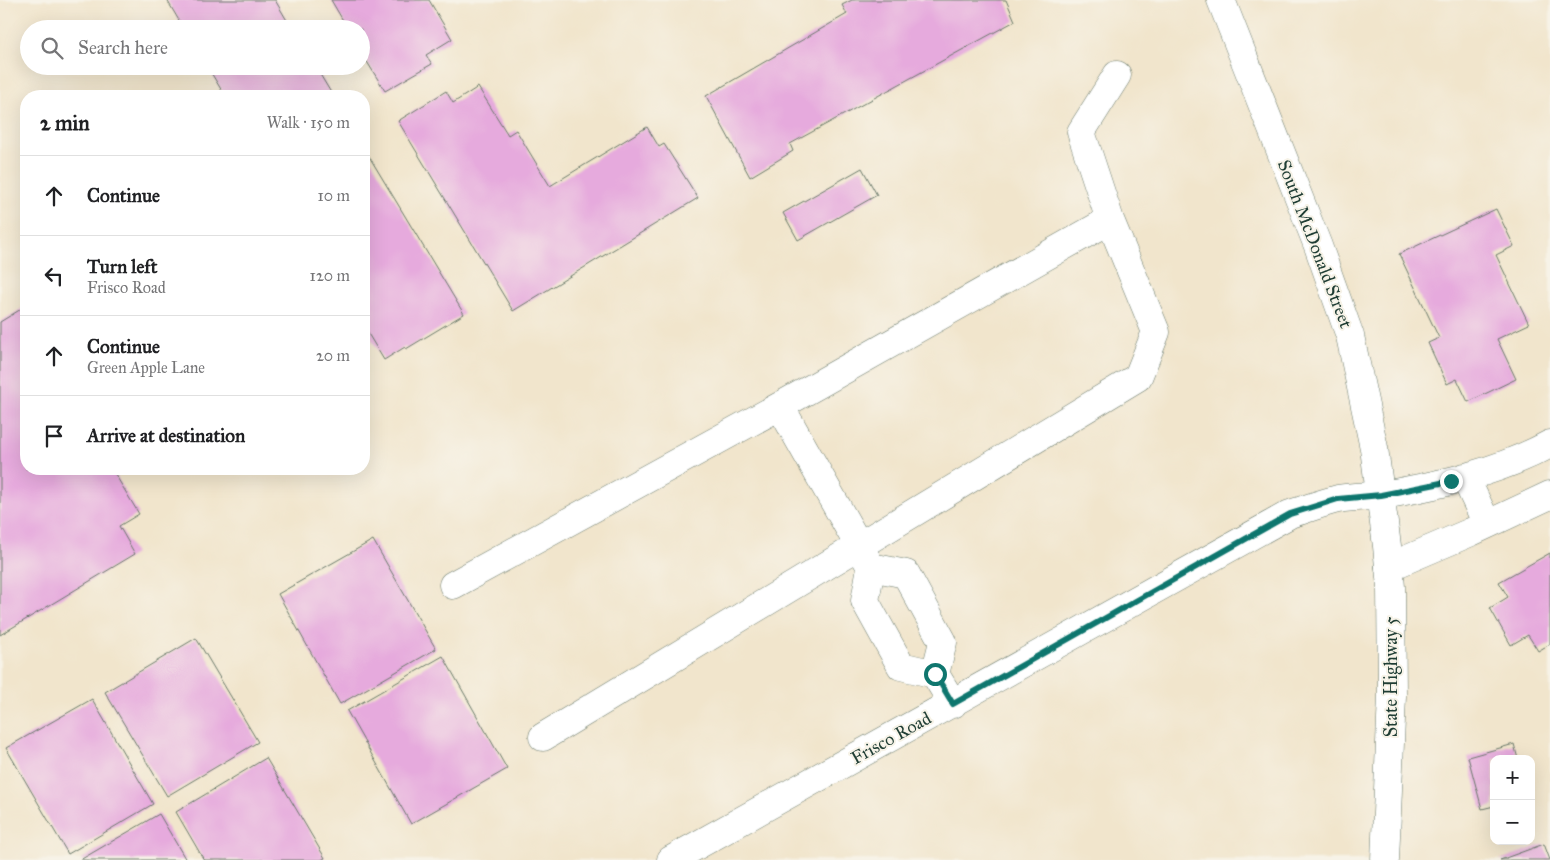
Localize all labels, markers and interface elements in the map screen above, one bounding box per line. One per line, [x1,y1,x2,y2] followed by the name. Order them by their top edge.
[20,20,370,75] search box
[38,34,66,62] icon: search
[78,36,168,59] text: Search here
[40,110,90,136] text: 2 min
[267,113,350,132] text: Walk · 150 m
[1273,157,1357,332] street label: South McDonald Street
[40,182,68,210] icon: ahead
[87,184,160,207] text: Continue
[318,186,350,205] text: 10 m
[87,255,157,278] text: Turn left
[40,262,68,290] icon: left
[310,266,350,285] text: 120 m
[87,278,166,297] text: Frisco Road
[87,335,160,358] text: Continue
[40,342,68,370] icon: ahead
[316,346,350,365] text: 20 m
[87,358,205,377] text: Green Apple Lane
[40,422,68,450] icon: arrive
[87,424,245,447] text: Arrive at destination
[1440,470,1463,493] route end
[1380,616,1403,737] street label: State Highway 5
[924,663,947,686] route start
[847,707,935,769] street label: Frisco Road
[1490,755,1535,845] map controls
[1490,755,1535,800] button: +
[1490,800,1535,845] button: −

